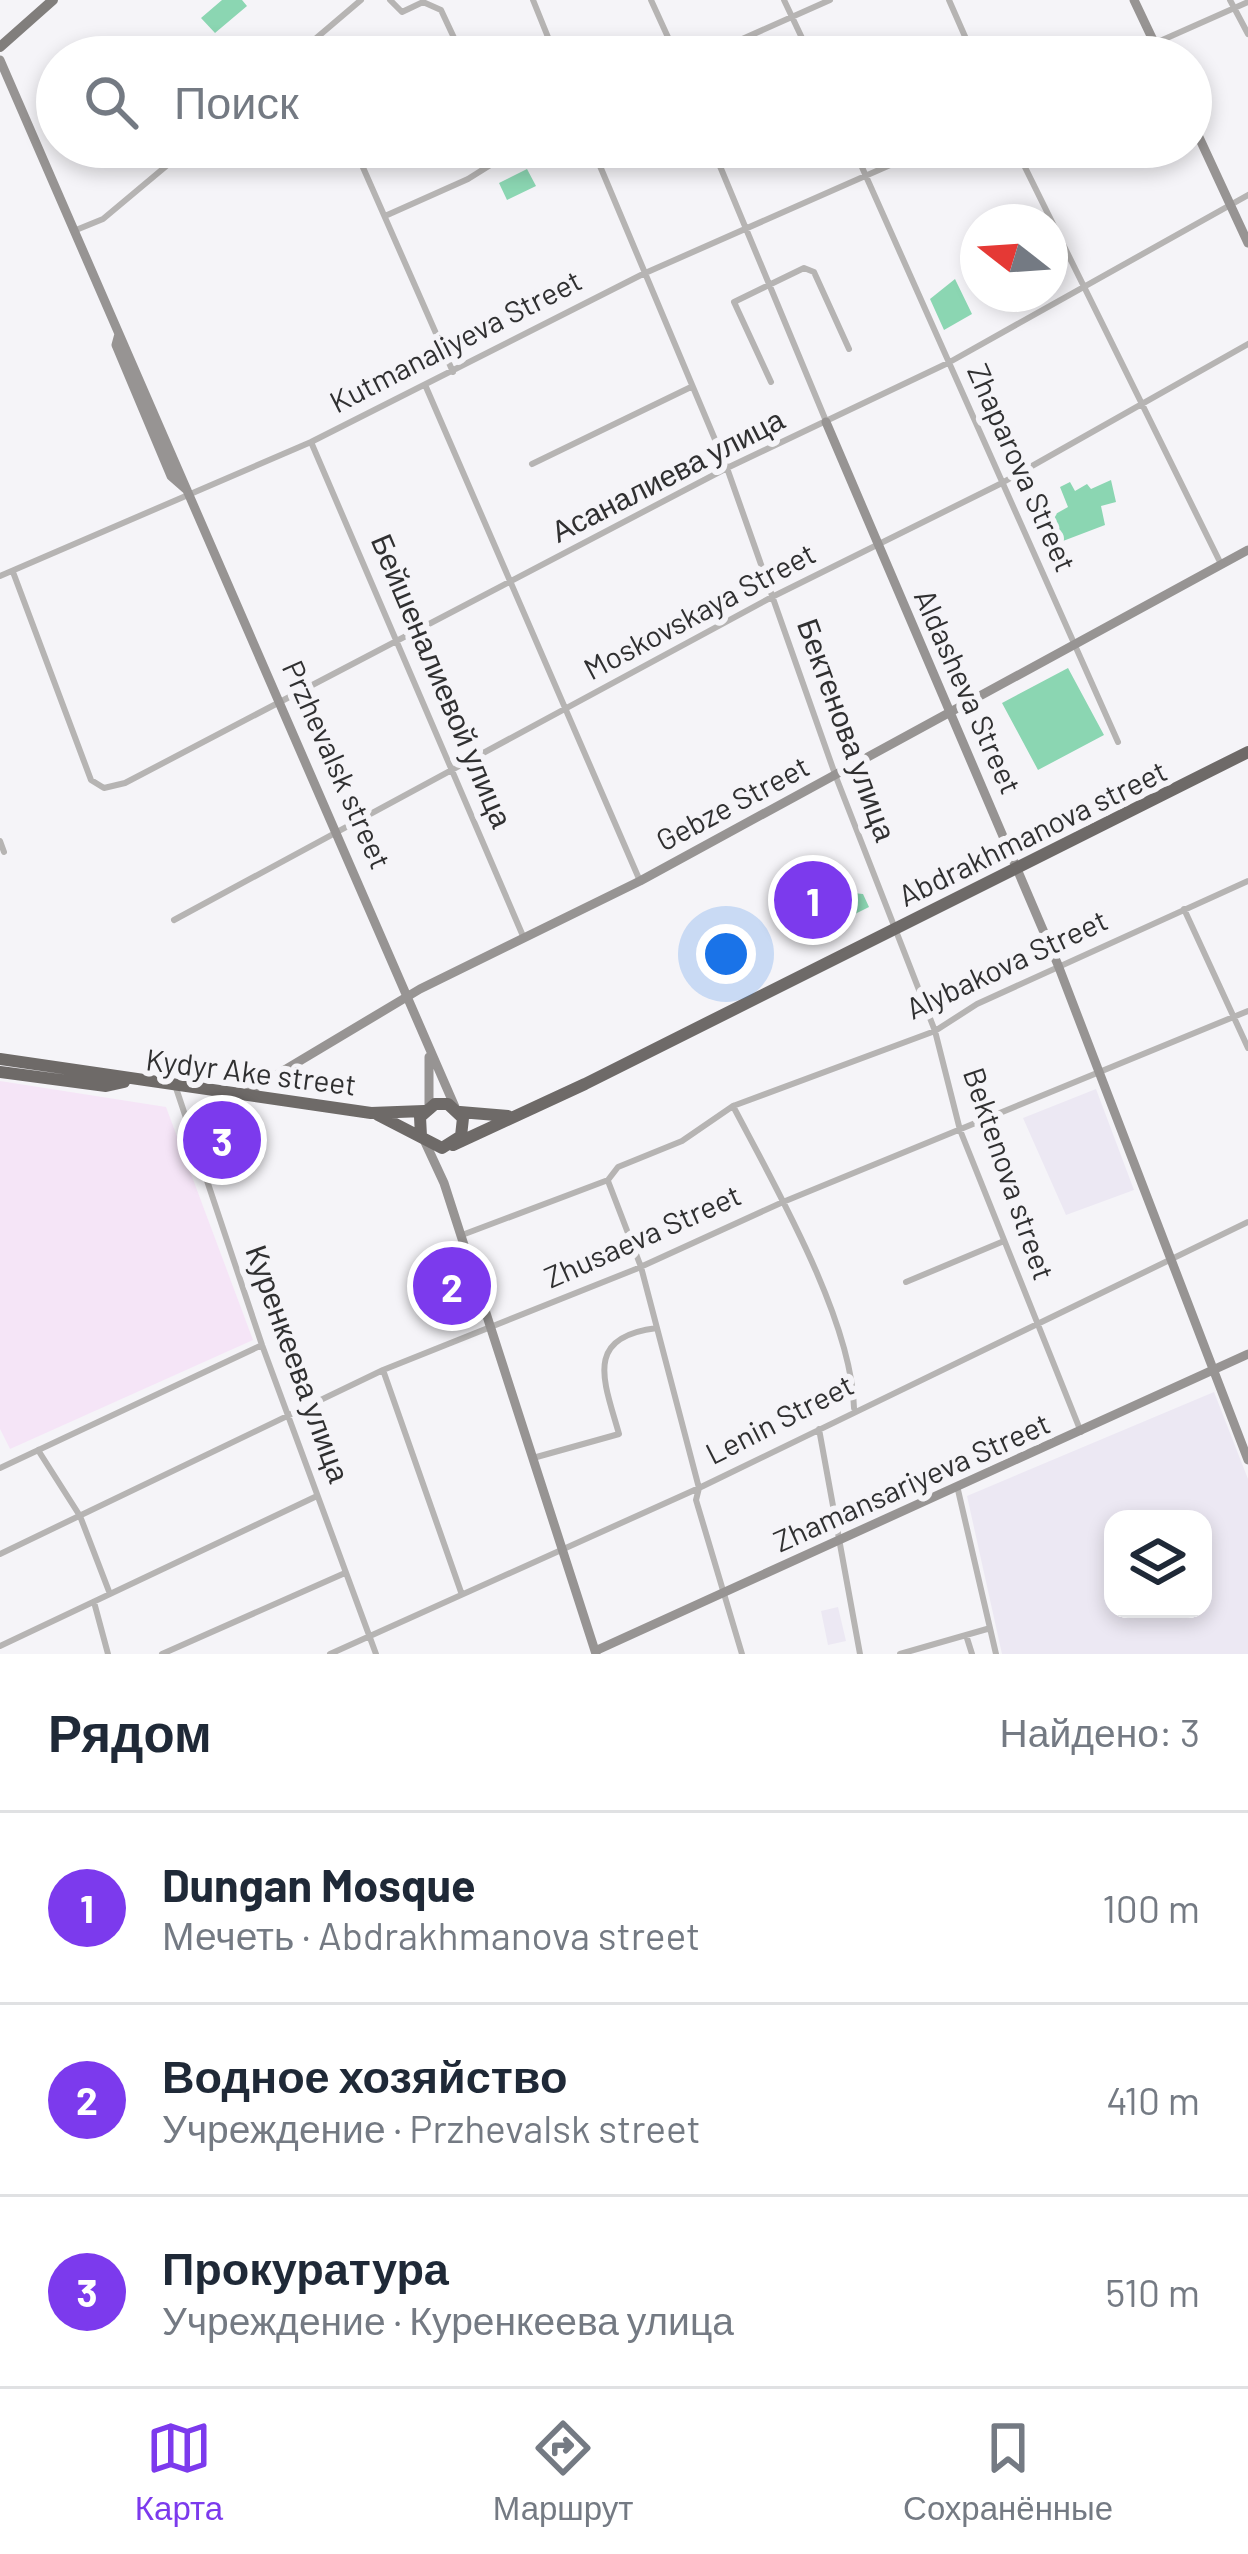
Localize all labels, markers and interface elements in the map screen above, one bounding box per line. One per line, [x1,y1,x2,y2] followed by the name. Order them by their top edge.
[36,36,1212,168] search box
[78,69,144,135] icon: search
[174,74,299,128] text: Поиск
[960,204,1068,312] north arrow
[323,261,587,419] street label: Kutmanaliyeva Street
[961,358,1085,577] street label: Zhaparova Street
[545,400,790,549] street label: Асаналиева улица
[365,528,521,833] street label: Бейшеналиевой улица
[577,534,821,686] street label: Moskovskaya Street
[908,583,1030,799] street label: Aldasheva Street
[791,613,905,846] street label: Бектенова улица
[276,655,400,874] street label: Przhevalsk street
[649,747,815,858] street label: Gebze Street
[892,752,1172,913] street label: Abdrakhmanova street
[774,855,852,945] pin: 1
[900,901,1113,1026] street label: Alybakova Street
[696,924,756,984] your location
[144,1040,358,1102] street label: Kydyr Ake street
[957,1063,1063,1284] street label: Bektenova street
[183,1095,261,1185] pin: 3
[538,1176,746,1295] street label: Zhusaeva Street
[239,1240,359,1487] street label: Куренкеева улица
[413,1241,491,1331] pin: 2
[699,1366,859,1471] street label: Lenin Street
[767,1404,1055,1558] street label: Zhamansariyeva Street
[1104,1510,1212,1618] map controls
[1104,1510,1212,1618] button: layers
[48,1701,212,1762] text: Рядом
[1000,1708,1200,1755] text: Найдено: 3
[162,1857,476,1911] text: Dungan Mosque
[80,1884,94,1931] text: 1
[1102,1884,1200,1931] text: 100 m
[162,1911,700,1958] text: Мечеть · Abdrakhmanova street
[162,2048,567,2102] text: Водное хозяйство
[76,2076,98,2123] text: 2
[1106,2076,1200,2123] text: 410 m
[162,2104,701,2151] text: Учреждение · Przhevalsk street
[162,2240,449,2294] text: Прокуратура
[76,2268,98,2315] text: 3
[1105,2268,1200,2315] text: 510 m
[162,2296,734,2343] text: Учреждение · Куренкеева улица
[135,2415,223,2528] tab: Карта
[493,2415,633,2528] tab: Маршрут
[903,2415,1113,2528] tab: Сохранённые

